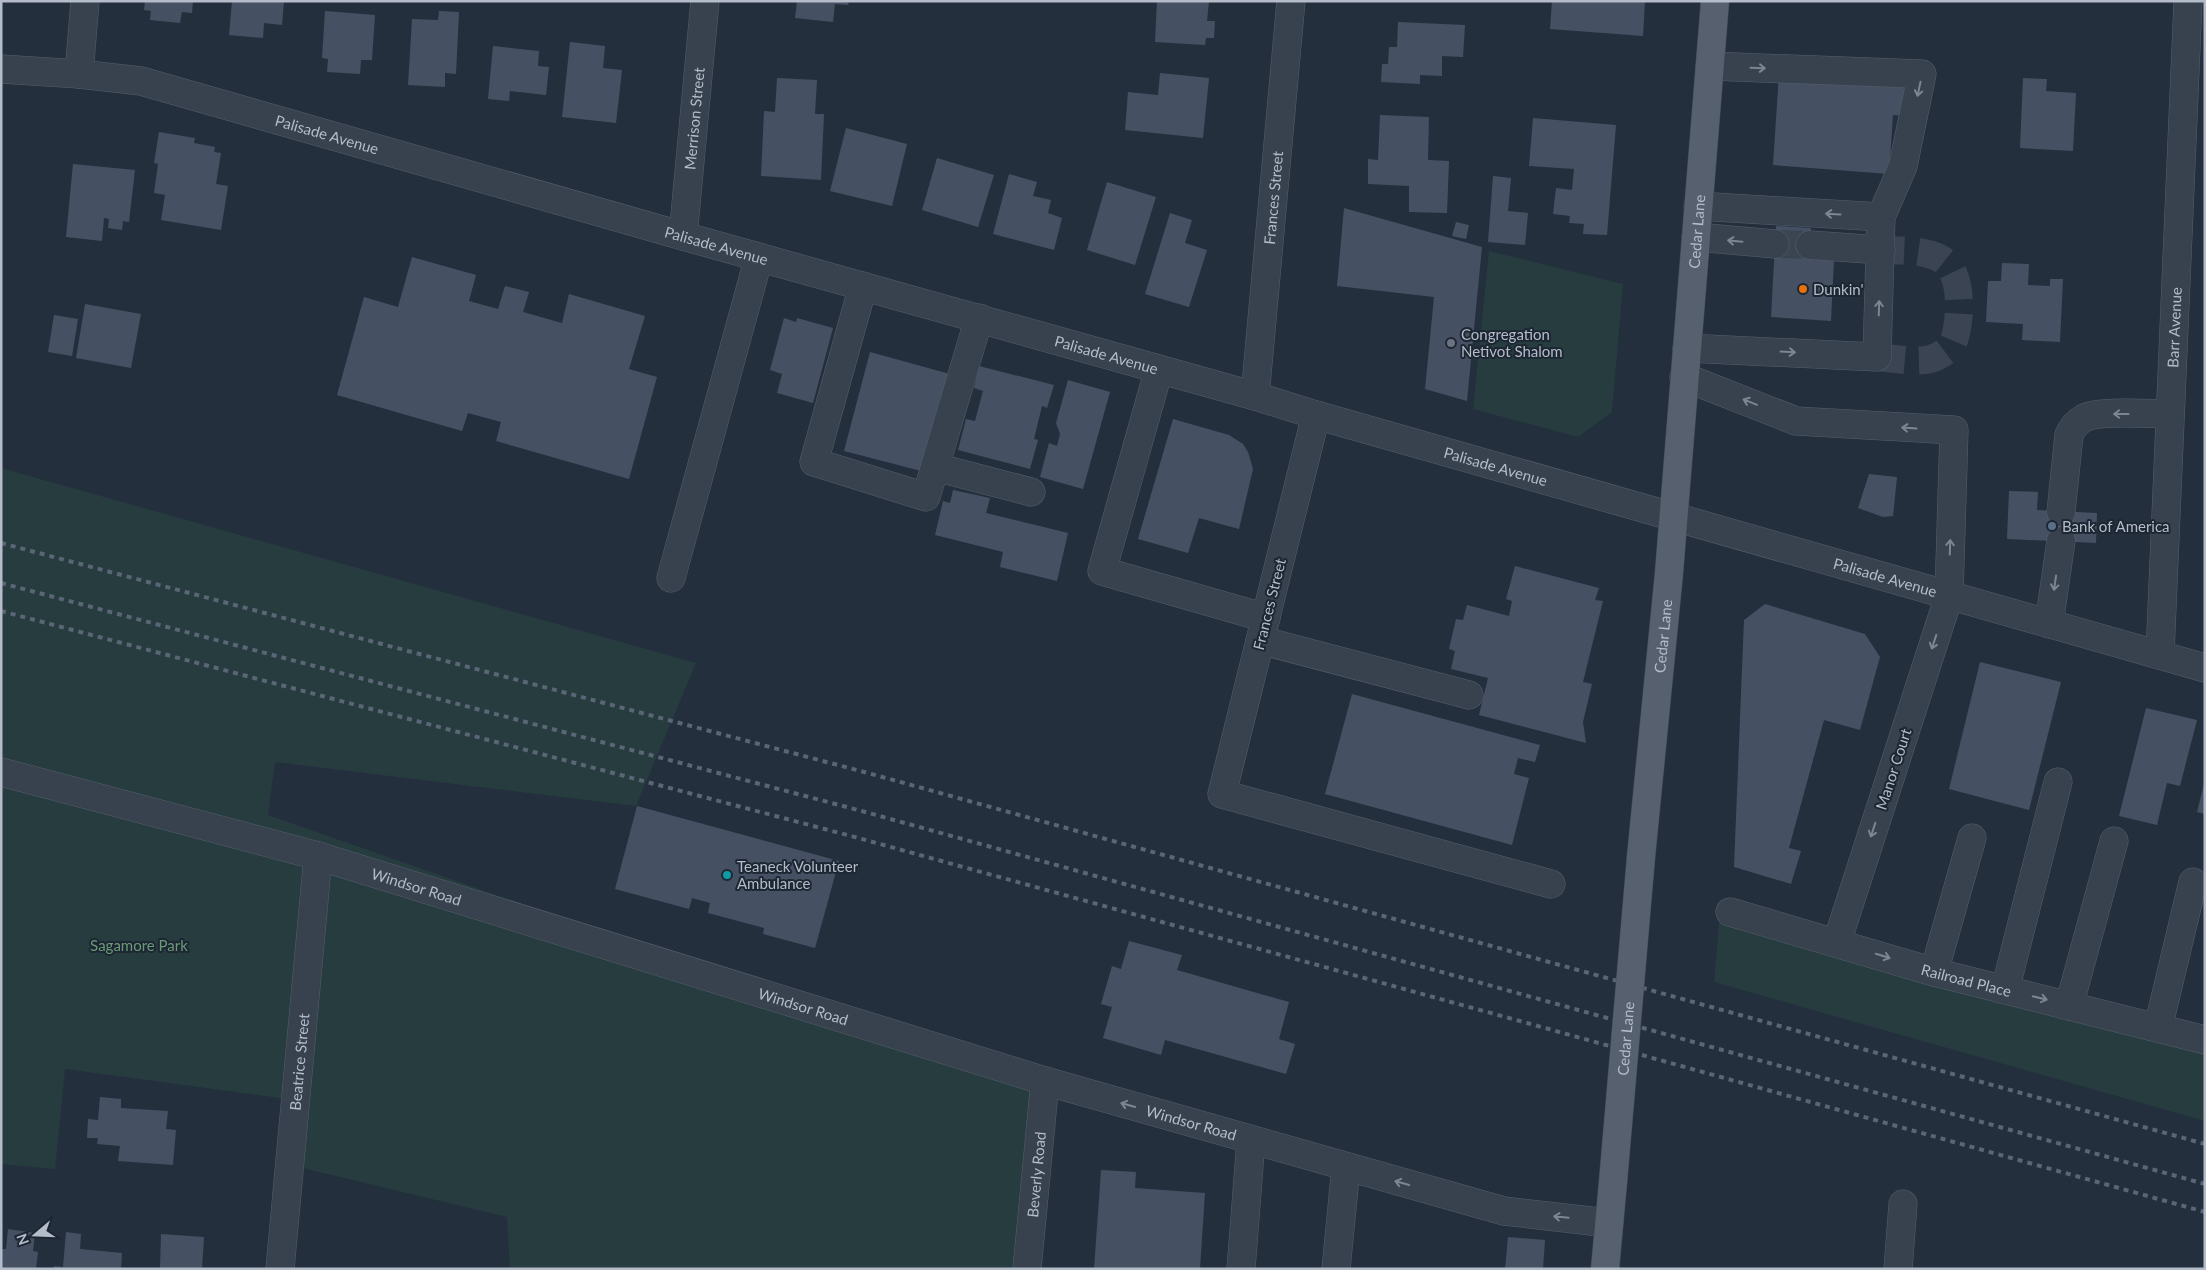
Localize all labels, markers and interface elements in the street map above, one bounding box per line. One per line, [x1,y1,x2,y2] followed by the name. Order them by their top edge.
[1750,63,1766,73] one-way arrow
[680,66,708,171] street label: Merrison Street
[1914,81,1923,97] one-way arrow
[273,111,381,158] street label: Palisade Avenue
[1260,150,1286,245] street label: Frances Street
[1685,194,1708,269] street label: Cedar Lane
[1825,209,1841,219] one-way arrow
[663,222,770,268] street label: Palisade Avenue
[1728,236,1744,246] one-way arrow
[1813,280,1864,298] place label: Dunkin'
[1797,283,1809,295] marker: Dunkin'
[2163,287,2185,368] street label: Barr Avenue
[1874,300,1884,316] one-way arrow
[1461,325,1563,360] place label: Congregation Netivot Shalom
[1053,331,1160,378] street label: Palisade Avenue
[1445,337,1457,349] marker: Congregation Netivot Shalom
[1779,348,1795,357] one-way arrow
[1743,397,1758,407] one-way arrow
[2113,409,2130,419] one-way arrow
[1901,423,1917,432] one-way arrow
[1442,443,1550,489] street label: Palisade Avenue
[2062,517,2170,535] place label: Bank of America
[2046,520,2058,532] marker: Bank of America
[1946,539,1955,555] one-way arrow
[1831,554,1939,600] street label: Palisade Avenue
[1249,556,1289,652] street label: Frances Street
[2050,574,2060,590] one-way arrow
[1650,598,1675,674] street label: Cedar Lane
[1928,634,1938,650] one-way arrow
[1871,725,1915,812] street label: Manor Court
[1868,822,1877,837] one-way arrow
[737,857,859,892] place label: Teaneck Volunteer Ambulance
[369,864,464,909] street label: Windsor Road
[721,869,733,881] marker: Teaneck Volunteer Ambulance
[90,936,188,954] park label: Sagamore Park
[1875,952,1891,962] one-way arrow
[1919,960,2013,1000] street label: Railroad Place
[756,984,851,1029] street label: Windsor Road
[2032,994,2048,1004] one-way arrow
[1613,1001,1638,1076] street label: Cedar Lane
[286,1012,313,1111] street label: Beatrice Street
[1121,1099,1137,1109] one-way arrow
[1144,1101,1239,1144] street label: Windsor Road
[1023,1131,1049,1218] street label: Beverly Road
[1395,1177,1411,1187] one-way arrow
[10,1210,60,1260] north arrow
[1553,1212,1569,1222] one-way arrow
[12,1232,32,1247] text: N

